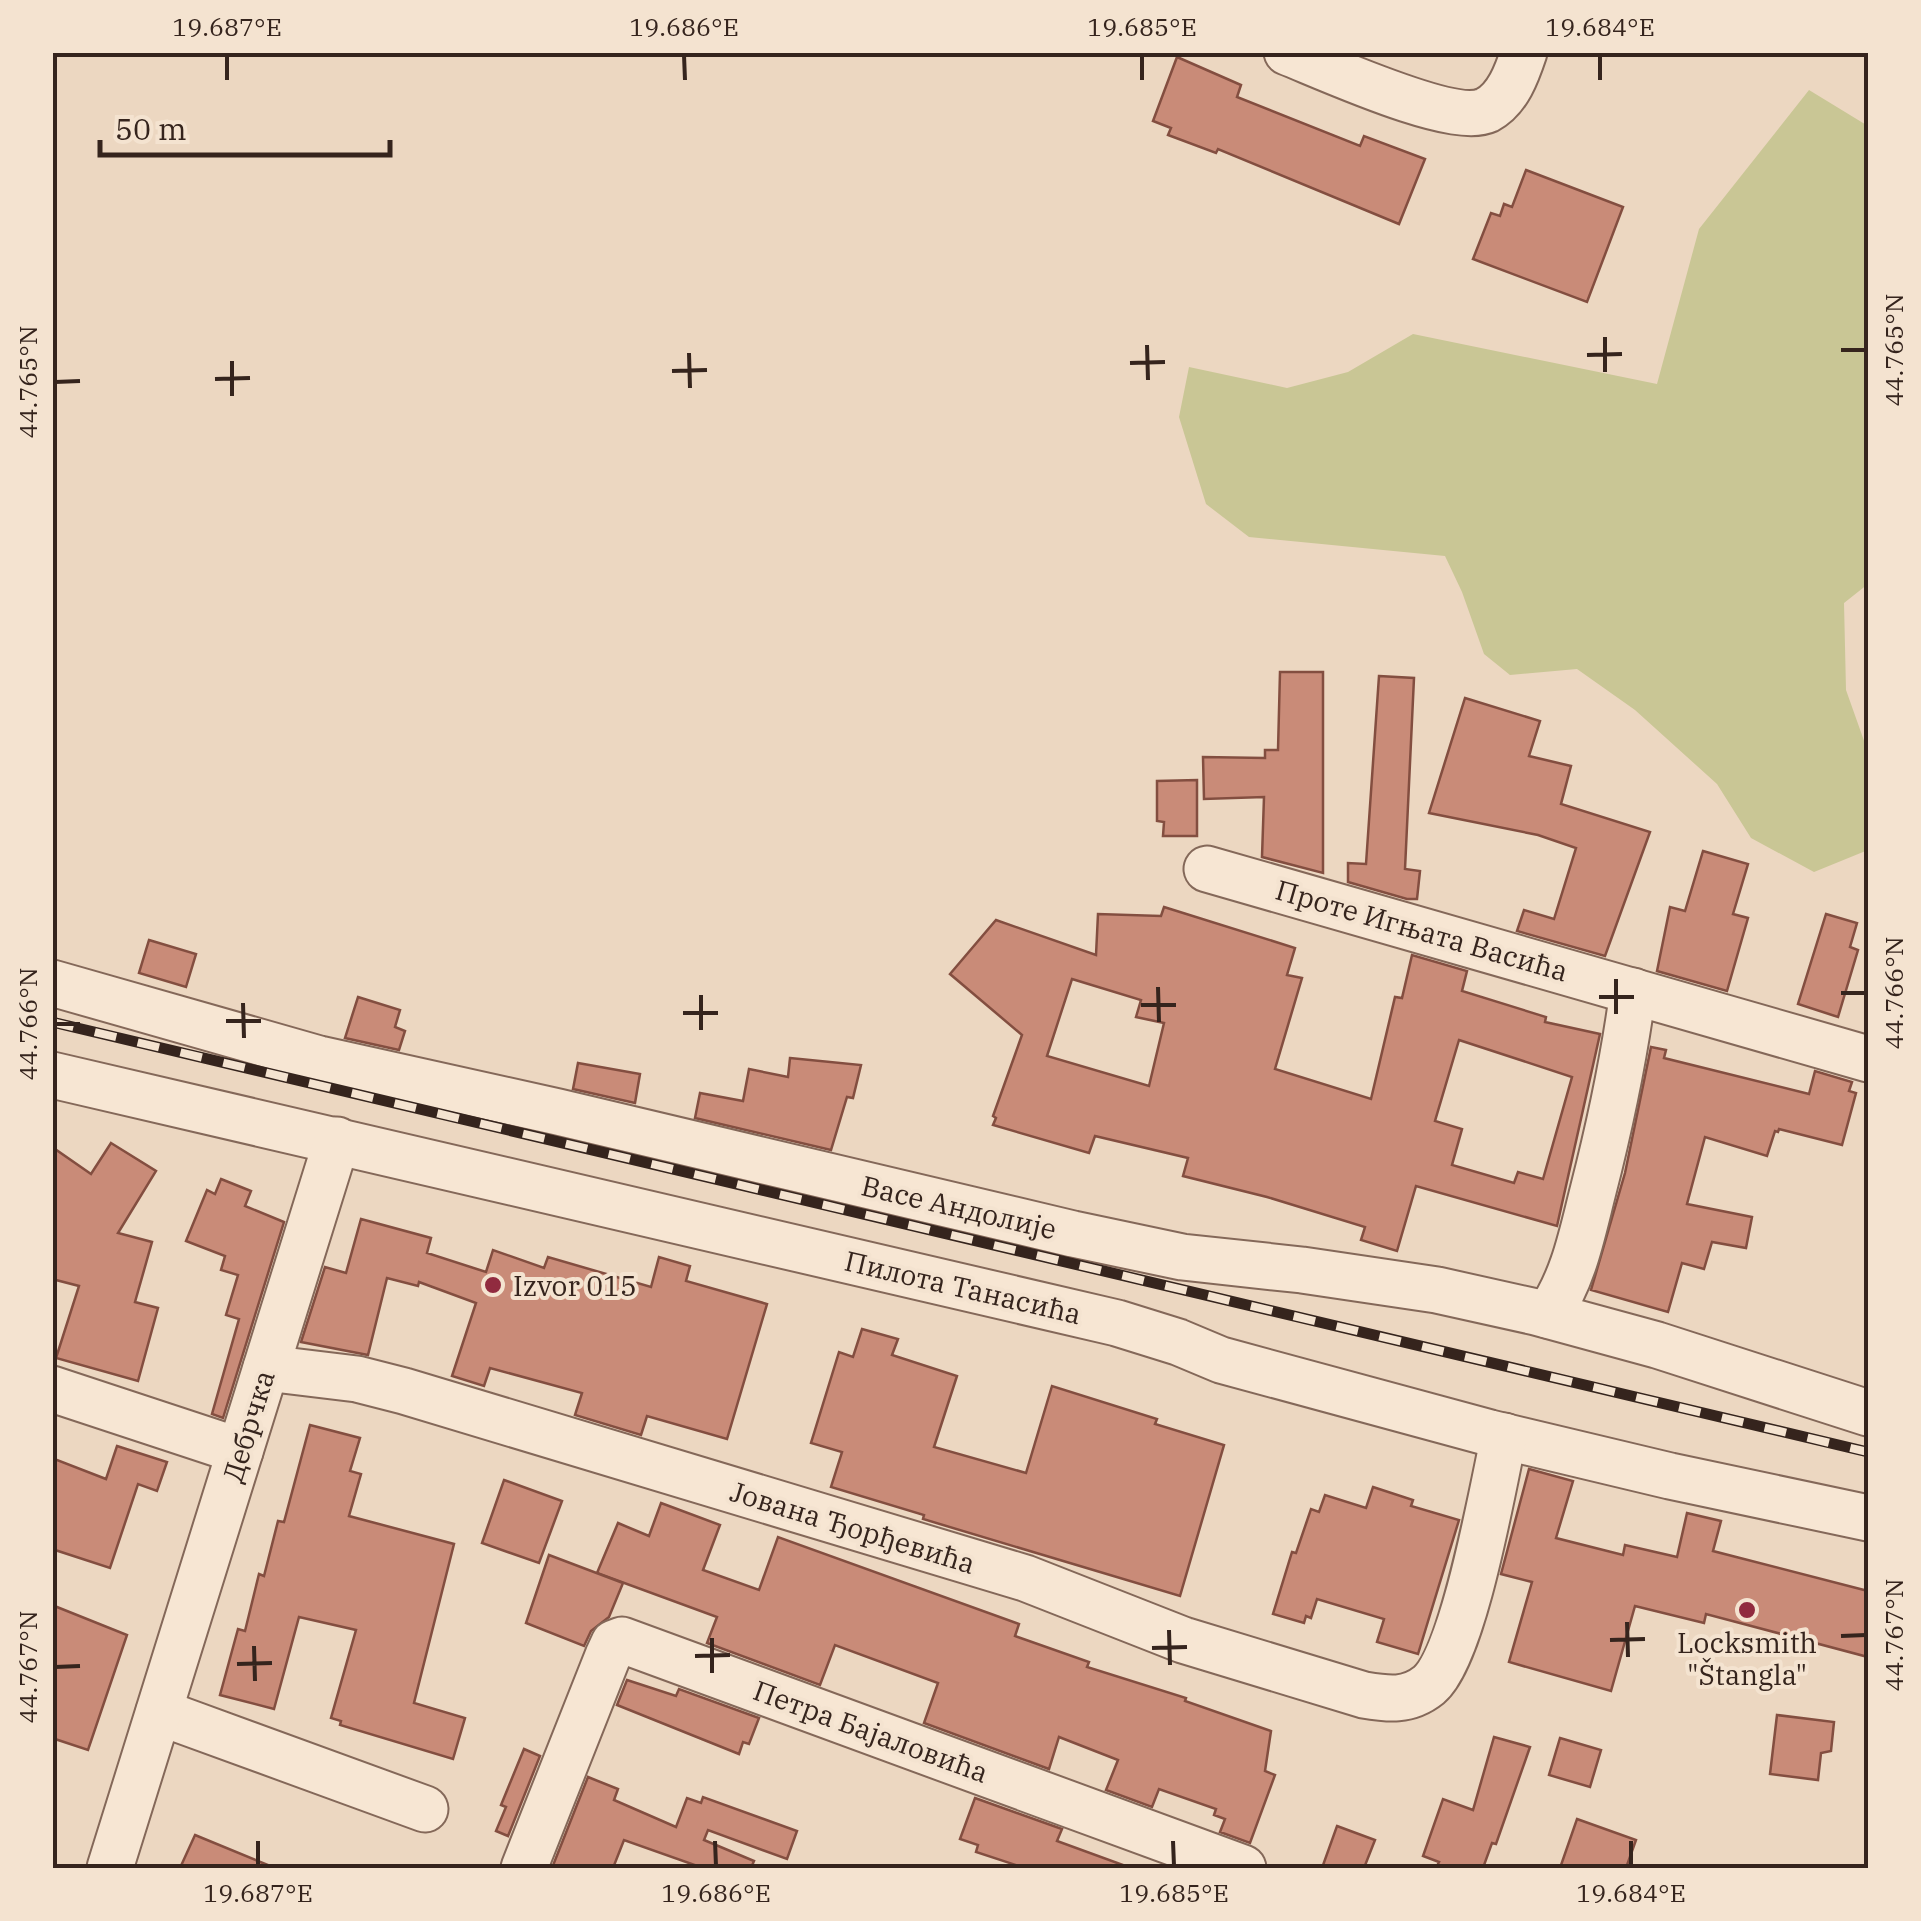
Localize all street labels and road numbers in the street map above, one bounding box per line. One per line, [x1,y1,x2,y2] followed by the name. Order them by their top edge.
[1272,871,1572,989] street label: Проте Игњата Васића
[858,1167,1060,1247] street label: Васе Андолије
[841,1242,1085,1332] street label: Пилота Танасића
[213,1366,283,1486] street label: Дебрчка
[726,1472,980,1582] street label: Јована Ђорђевића
[748,1671,994,1791] street label: Петра Бајаловића

